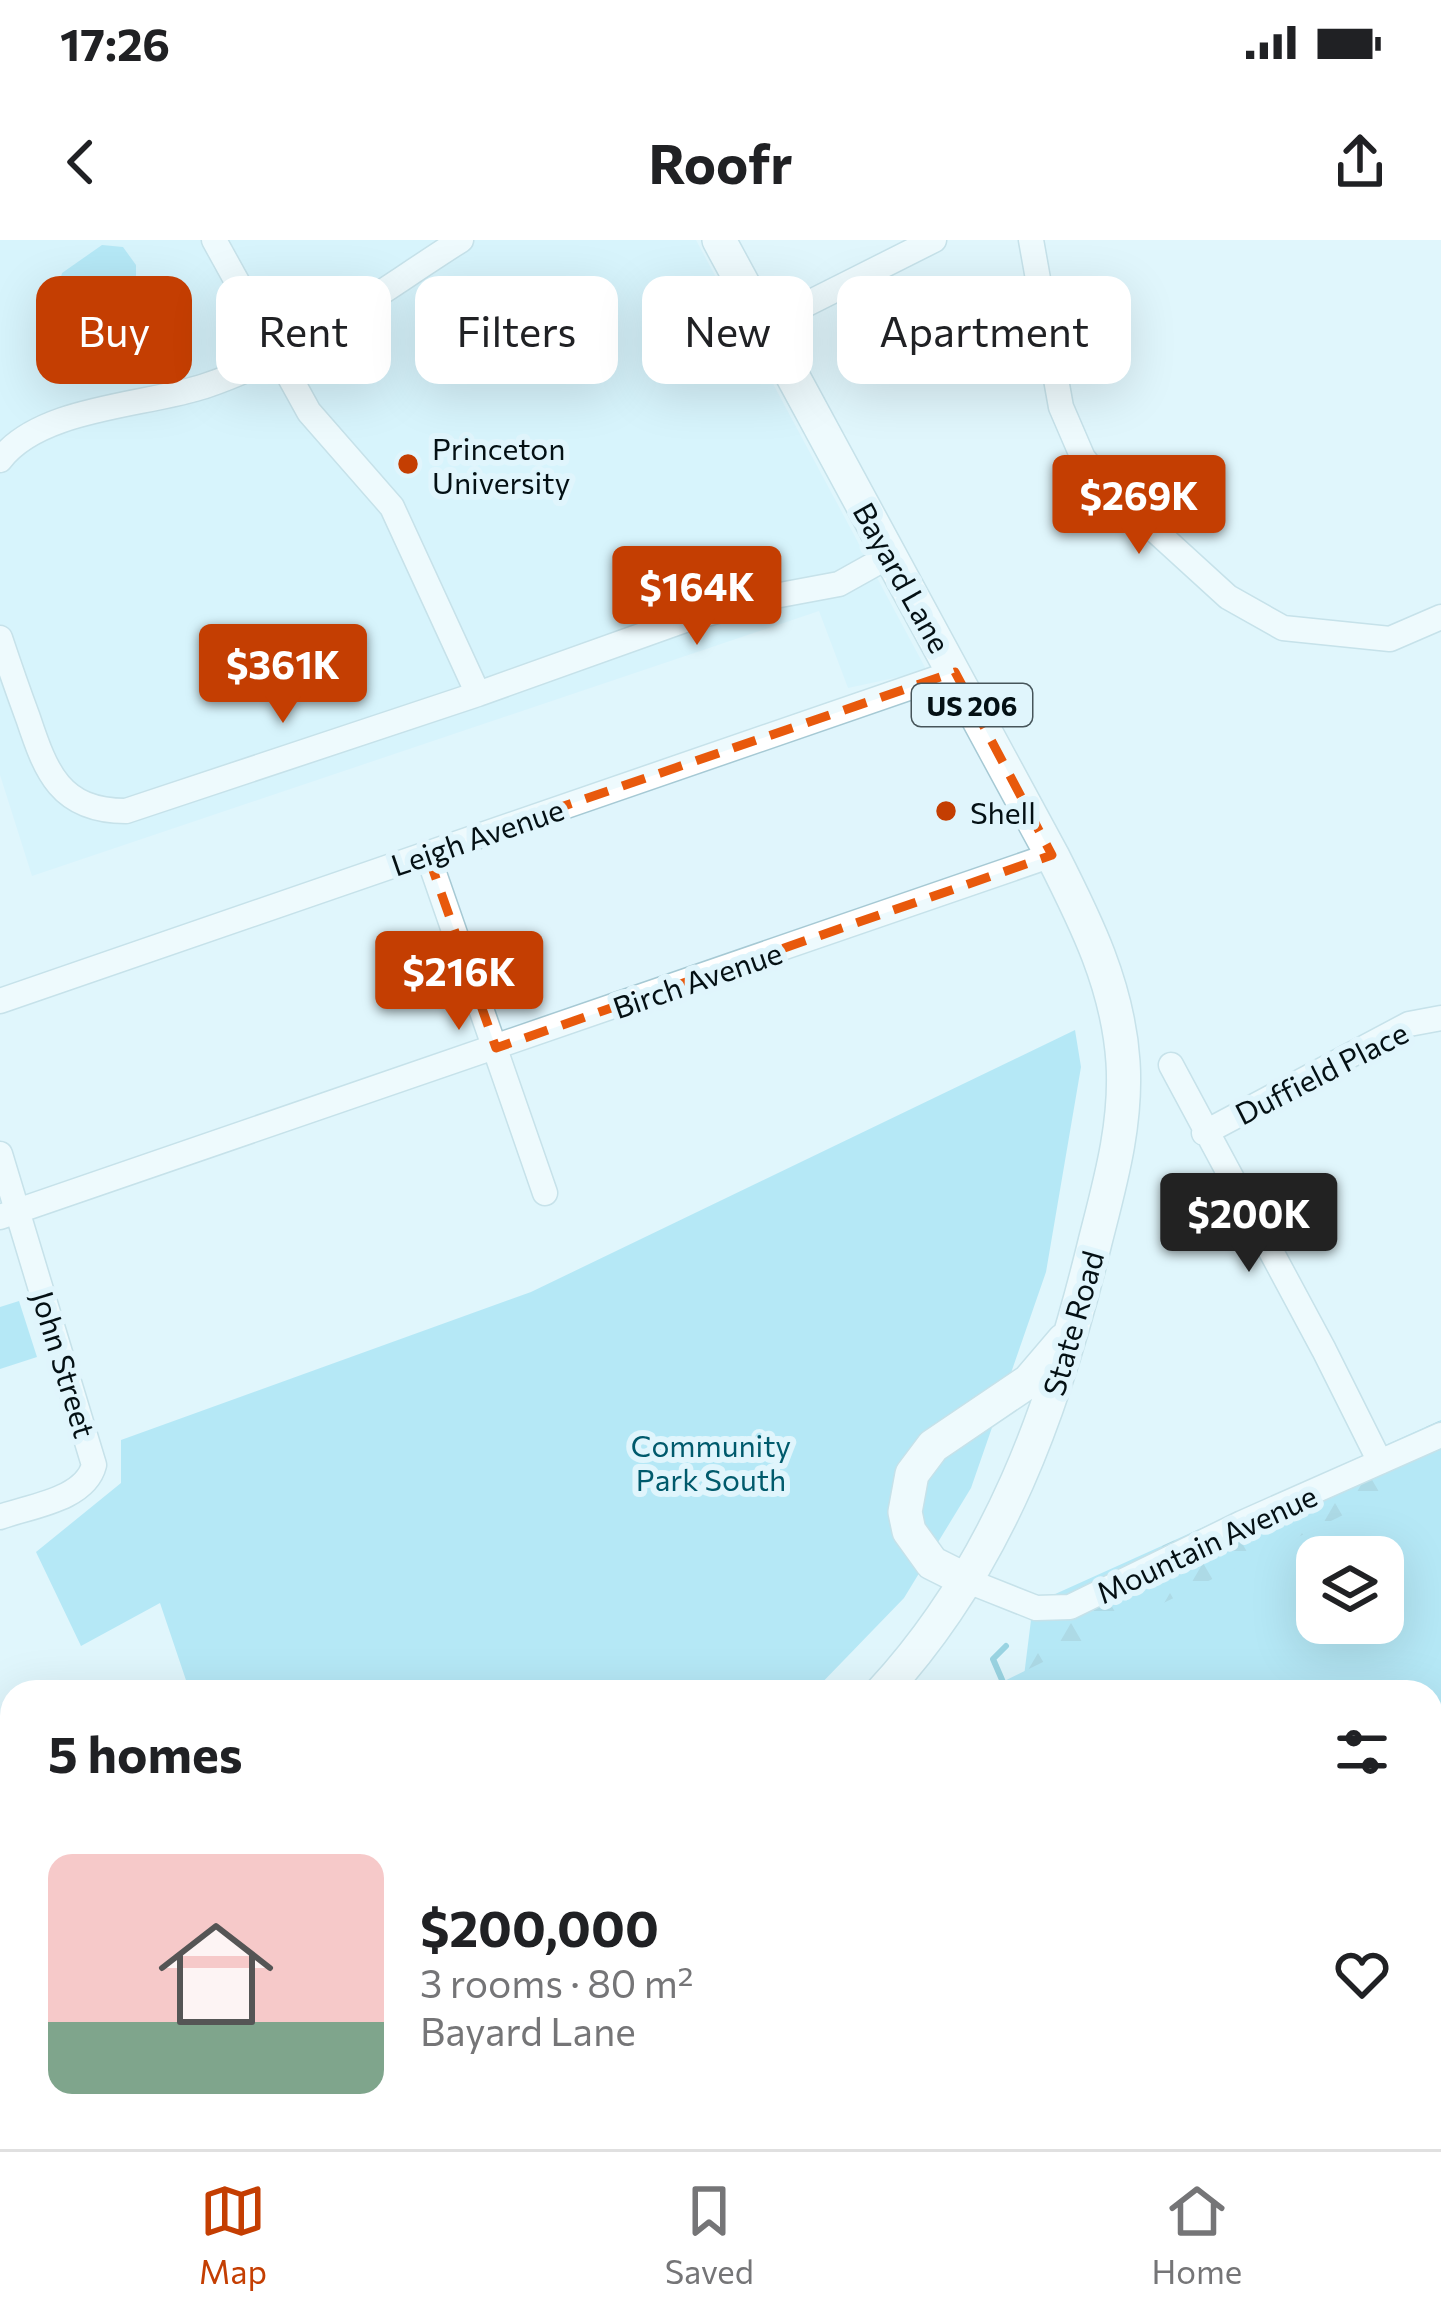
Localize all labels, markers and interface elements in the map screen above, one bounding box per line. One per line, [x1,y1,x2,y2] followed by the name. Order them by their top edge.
[60,15,170,70] text: 17:26
[48,129,114,195] icon: back
[648,129,793,195] text: Roofr
[1327,129,1393,195] icon: share
[36,276,192,384] chip: Buy
[216,276,391,384] chip: Rent
[415,276,618,384] chip: Filters
[642,276,813,384] chip: New
[837,276,1131,384] chip: Apartment
[432,429,570,500] place label: Princeton University
[395,451,421,477] marker: Princeton University
[1055,455,1223,557] pin: $269K
[1079,470,1199,518] text: $269K
[847,495,959,659] street label: Bayard Lane
[613,546,781,648] pin: $164K
[639,561,755,609] text: $164K
[199,624,367,726] pin: $361K
[226,639,340,687] text: $361K
[912,684,1032,726] road number: US 206
[386,789,568,883] street label: Leigh Avenue
[970,793,1036,830] place label: Shell
[933,798,959,824] marker: Shell
[375,931,543,1033] pin: $216K
[608,933,786,1025] street label: Birch Avenue
[402,946,516,994] text: $216K
[1228,1013,1414,1131] street label: Duffield Place
[1165,1173,1333,1275] pin: $200K
[1187,1188,1311,1236] text: $200K
[1034,1246,1110,1400] street label: State Road
[25,1286,105,1442] street label: John Street
[631,1426,791,1497] park label: Community Park South
[1090,1476,1322,1610] street label: Mountain Avenue
[1296,1536,1404,1644] map controls
[1296,1536,1404,1644] button: layers
[1329,1719,1395,1785] icon: filters
[48,1721,243,1784] text: 5 homes
[420,1895,659,1958] text: $200,000
[144,1902,288,2046] icon: home
[1329,1941,1395,2007] icon: heart
[420,1958,693,2006] text: 3 rooms · 80 m²
[420,2006,636,2054] text: Bayard Lane
[199,2178,267,2291] tab: Map
[665,2178,754,2291] tab: Saved
[1151,2178,1242,2291] tab: Home

